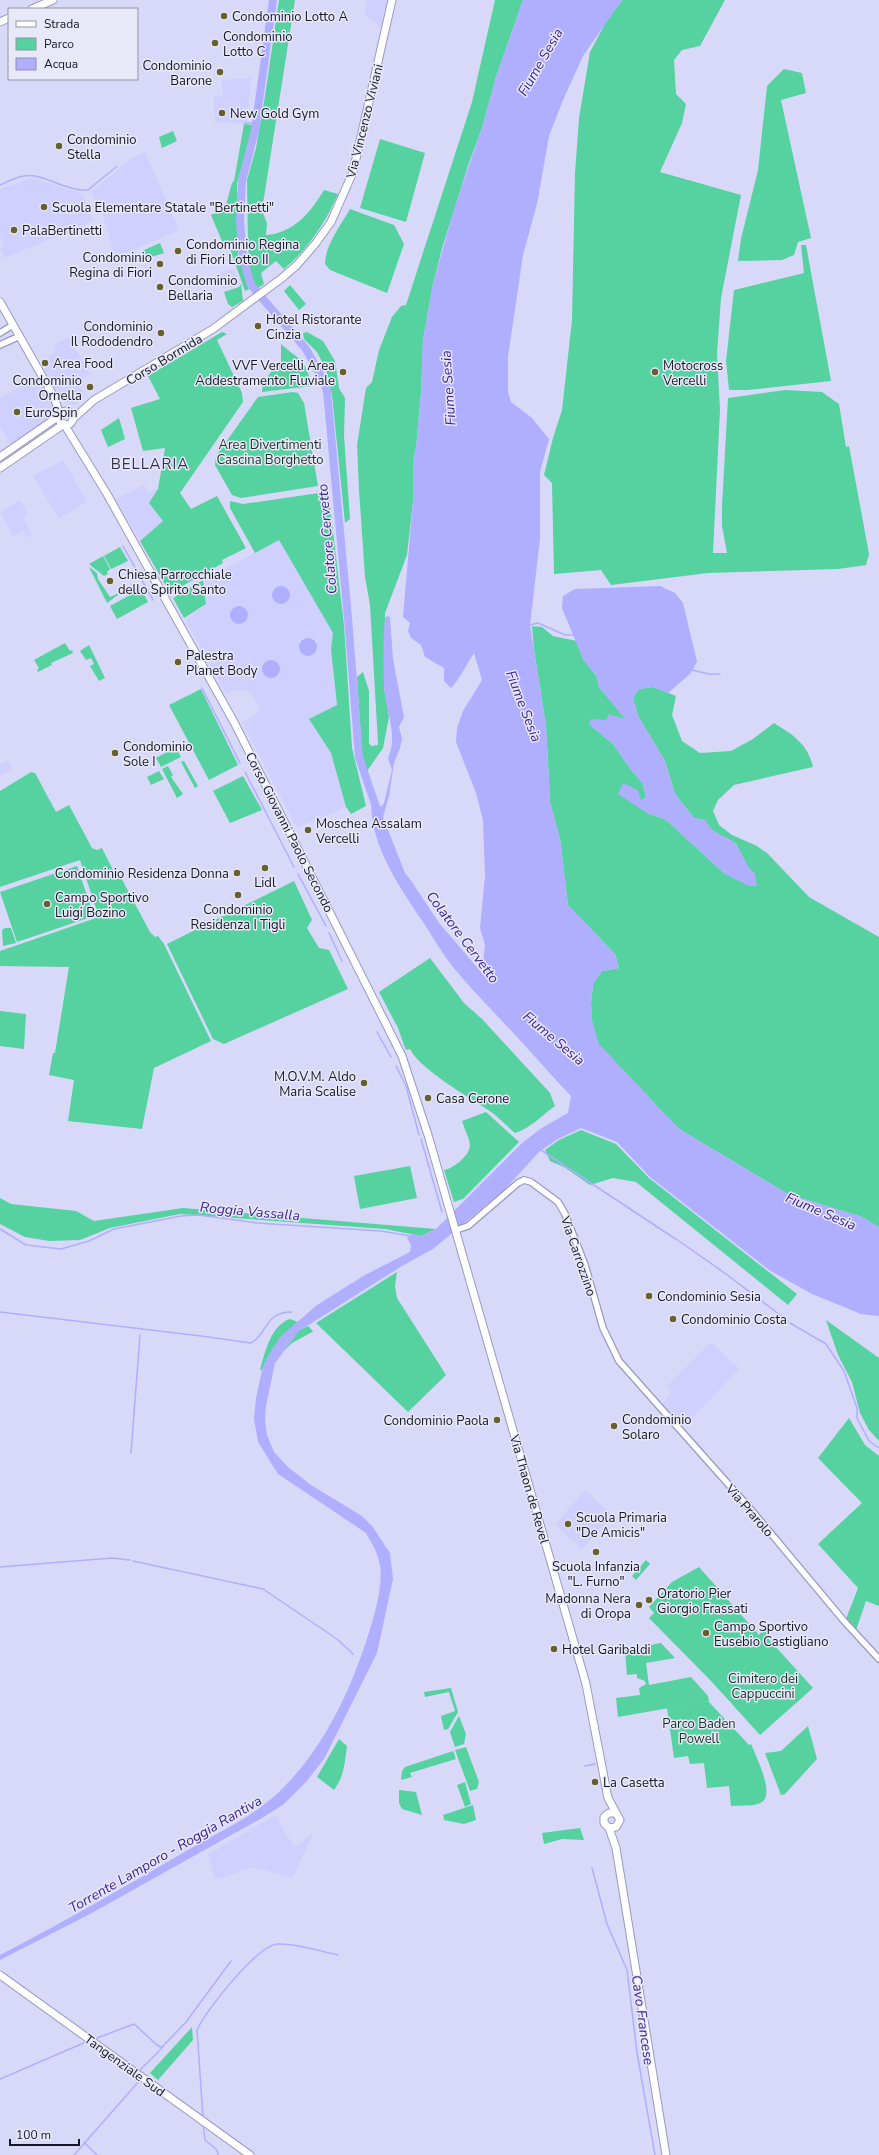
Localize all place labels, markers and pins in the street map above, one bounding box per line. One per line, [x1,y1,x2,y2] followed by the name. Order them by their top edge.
[232,8,348,26] place label: Condominio Lotto A
[219,11,229,21] marker: Condominio Lotto A
[223,28,293,61] place label: Condominio Lotto C
[210,38,220,48] marker: Condominio Lotto C
[143,57,212,90] place label: Condominio Barone
[215,67,225,77] marker: Condominio Barone
[230,105,319,123] place label: New Gold Gym
[217,108,227,118] marker: New Gold Gym
[67,131,137,164] place label: Condominio Stella
[54,141,64,151] marker: Condominio Stella
[52,199,274,217] place label: Scuola Elementare Statale "Bertinetti"
[39,202,49,212] marker: Scuola Elementare Statale "Bertinetti"
[22,222,102,240] place label: PalaBertinetti
[9,225,19,235] marker: PalaBertinetti
[186,236,299,269] place label: Condominio Regina di Fiori Lotto II
[173,246,183,256] marker: Condominio Regina di Fiori Lotto II
[69,249,152,282] place label: Condominio Regina di Fiori
[155,259,165,269] marker: Condominio Regina di Fiori
[168,272,238,305] place label: Condominio Bellaria
[155,282,165,292] marker: Condominio Bellaria
[266,311,362,344] place label: Hotel Ristorante Cinzia
[71,318,153,351] place label: Condominio Il Rododendro
[253,321,263,331] marker: Hotel Ristorante Cinzia
[156,328,166,338] marker: Condominio Il Rododendro
[53,355,113,373] place label: Area Food
[195,357,335,390] place label: VVF Vercelli Area Addestramento Fluviale
[662,357,723,390] place label: Motocross Vercelli
[40,358,50,368] marker: Area Food
[338,367,348,377] marker: VVF Vercelli Area Addestramento Fluviale
[650,367,660,377] marker: Motocross Vercelli
[13,372,82,405] place label: Condominio Ornella
[85,382,95,392] marker: Condominio Ornella
[25,404,78,422] place label: EuroSpin
[12,407,22,417] marker: EuroSpin
[118,566,232,599] place label: Chiesa Parrocchiale dello Spirito Santo
[105,576,115,586] marker: Chiesa Parrocchiale dello Spirito Santo
[186,647,258,680] place label: Palestra Planet Body
[173,657,183,667] marker: Palestra Planet Body
[123,738,193,771] place label: Condominio Sole I
[110,748,120,758] marker: Condominio Sole I
[315,815,422,848] place label: Moschea Assalam Vercelli
[303,825,313,835] marker: Moschea Assalam Vercelli
[260,863,270,873] marker: Lidl
[55,865,229,883] place label: Condominio Residenza Donna
[232,868,242,878] marker: Condominio Residenza Donna
[254,874,276,892] place label: Lidl
[55,889,149,922] place label: Campo Sportivo Luigi Bozino
[233,890,243,900] marker: Condominio Residenza I Tigli
[42,899,52,909] marker: Campo Sportivo Luigi Bozino
[191,901,285,934] place label: Condominio Residenza I Tigli
[274,1068,356,1101] place label: M.O.V.M. Aldo Maria Scalise
[359,1078,369,1088] marker: M.O.V.M. Aldo Maria Scalise
[436,1090,509,1108] place label: Casa Cerone
[423,1093,433,1103] marker: Casa Cerone
[657,1288,761,1306] place label: Condominio Sesia
[644,1291,654,1301] marker: Condominio Sesia
[681,1311,787,1329] place label: Condominio Costa
[668,1314,678,1324] marker: Condominio Costa
[622,1411,692,1444] place label: Condominio Solaro
[383,1412,489,1430] place label: Condominio Paola
[492,1415,502,1425] marker: Condominio Paola
[609,1421,619,1431] marker: Condominio Solaro
[576,1509,667,1542] place label: Scuola Primaria "De Amicis"
[563,1519,573,1529] marker: Scuola Primaria "De Amicis"
[591,1547,601,1557] marker: Scuola Infanzia "L. Furno"
[552,1558,640,1591] place label: Scuola Infanzia "L. Furno"
[657,1585,748,1618] place label: Oratorio Pier Giorgio Frassati
[545,1590,631,1623] place label: Madonna Nera di Oropa
[644,1595,654,1605] marker: Oratorio Pier Giorgio Frassati
[634,1600,644,1610] marker: Madonna Nera di Oropa
[714,1618,828,1651] place label: Campo Sportivo Eusebio Castigliano
[701,1628,711,1638] marker: Campo Sportivo Eusebio Castigliano
[562,1641,651,1659] place label: Hotel Garibaldi
[549,1644,559,1654] marker: Hotel Garibaldi
[603,1774,665,1792] place label: La Casetta
[590,1777,600,1787] marker: La Casetta

